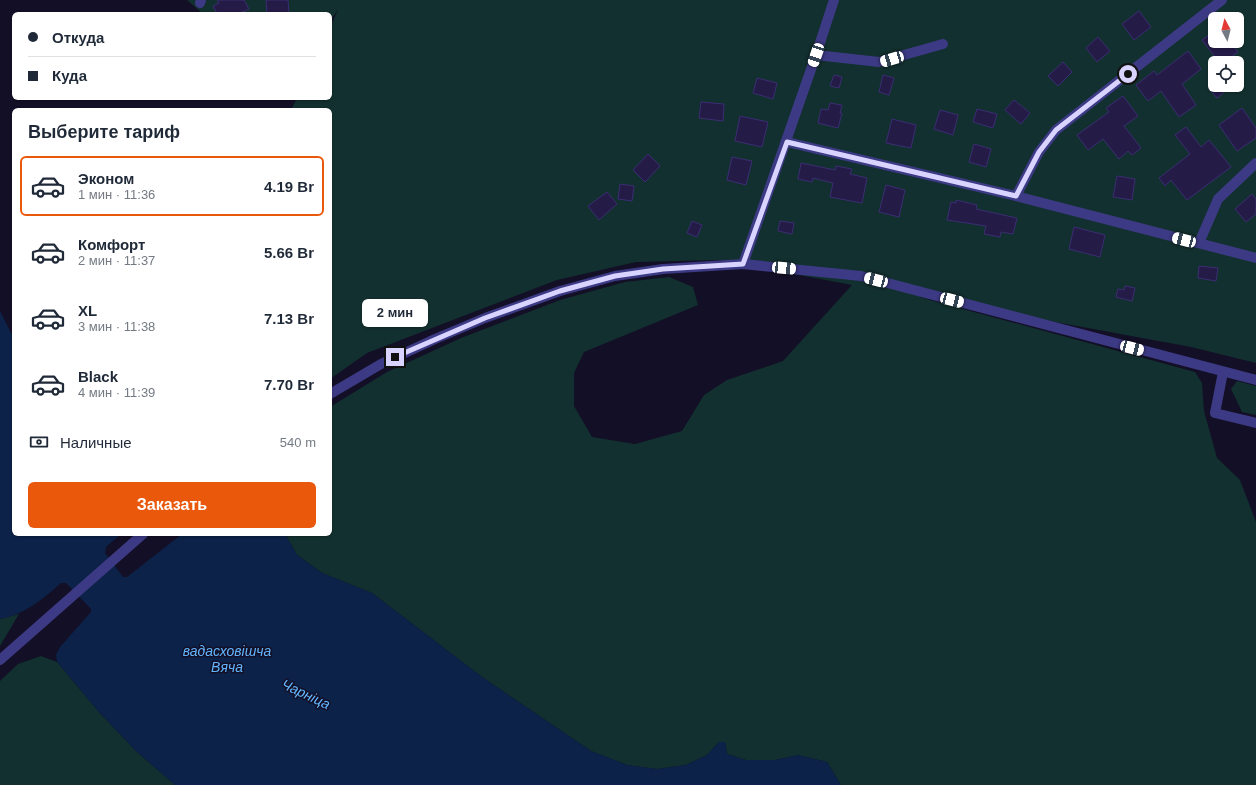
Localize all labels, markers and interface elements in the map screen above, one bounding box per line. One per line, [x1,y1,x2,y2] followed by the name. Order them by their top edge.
[1208,12,1244,48] north arrow
[1208,12,1244,92] map controls
[52,29,104,46] text: Откуда
[806,42,826,68] car
[879,50,905,68] car
[1208,56,1244,92] button: locate
[1119,65,1137,83] route start
[52,67,87,84] text: Куда
[28,122,180,142] text: Выберите тариф
[30,168,66,204] icon: car
[78,170,134,187] text: Эконом
[264,178,314,195] text: 4.19 Br
[78,187,155,202] text: 1 мин · 11:36
[1171,231,1197,249] car
[30,234,66,270] icon: car
[78,236,145,253] text: Комфорт
[264,244,314,261] text: 5.66 Br
[78,253,155,268] text: 2 мин · 11:37
[772,261,796,275] car
[863,271,889,289] car
[939,291,965,309] car
[362,299,428,327] callout: 2 мин
[30,300,66,336] icon: car
[78,302,97,319] text: XL
[377,305,413,320] text: 2 мин
[264,310,314,327] text: 7.13 Br
[78,319,155,334] text: 3 мин · 11:38
[1119,339,1145,357] car
[386,348,404,366] route end
[30,366,66,402] icon: car
[78,368,118,385] text: Black
[264,376,314,393] text: 7.70 Br
[78,385,155,400] text: 4 мин · 11:39
[28,431,50,453] icon: cash
[60,434,132,451] text: Наличные
[280,435,316,450] text: 540 m
[28,482,316,528] button: Заказать
[183,643,272,675] water label: вадасховішча Вяча
[279,676,333,712] water label: Чарніца

